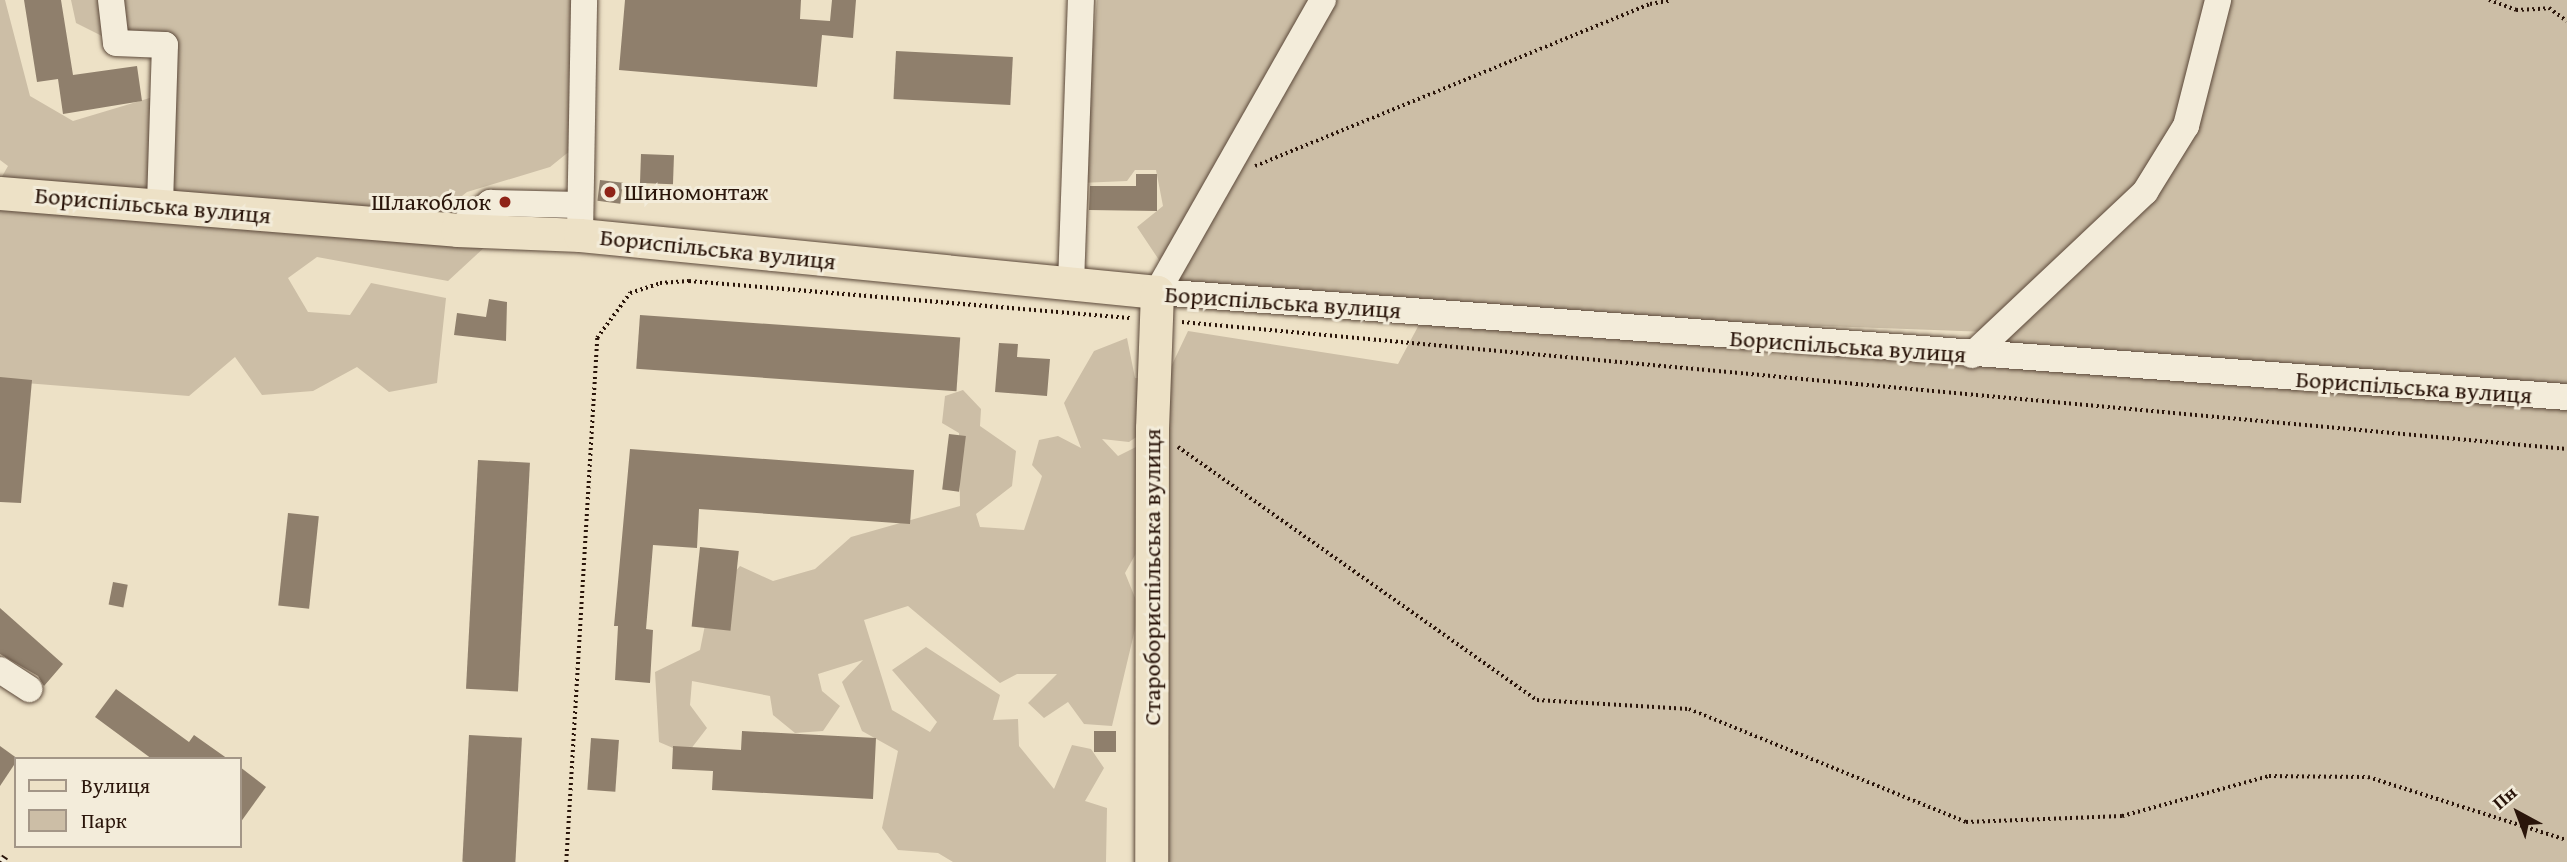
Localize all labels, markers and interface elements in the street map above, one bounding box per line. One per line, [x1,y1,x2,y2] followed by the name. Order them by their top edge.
[624,178,768,206] place label: Шиномонтаж
[34,180,272,230] street label: Бориспільська вулиця
[602,184,618,200] marker: Шиномонтаж
[371,188,491,216] place label: Шлакоблок
[497,194,513,210] marker: Шлакоблок
[599,222,837,276] street label: Бориспільська вулиця
[1164,279,1402,325] street label: Бориспільська вулиця
[1729,323,1967,369] street label: Бориспільська вулиця
[2295,364,2533,410] street label: Бориспільська вулиця
[1138,429,1166,725] street label: Старобориспільська вулиця
[14,757,242,848] legend
[81,770,150,801] text: Вулиця
[2483,778,2553,848] north arrow
[2486,779,2523,816] text: Пн
[81,805,127,836] text: Парк

